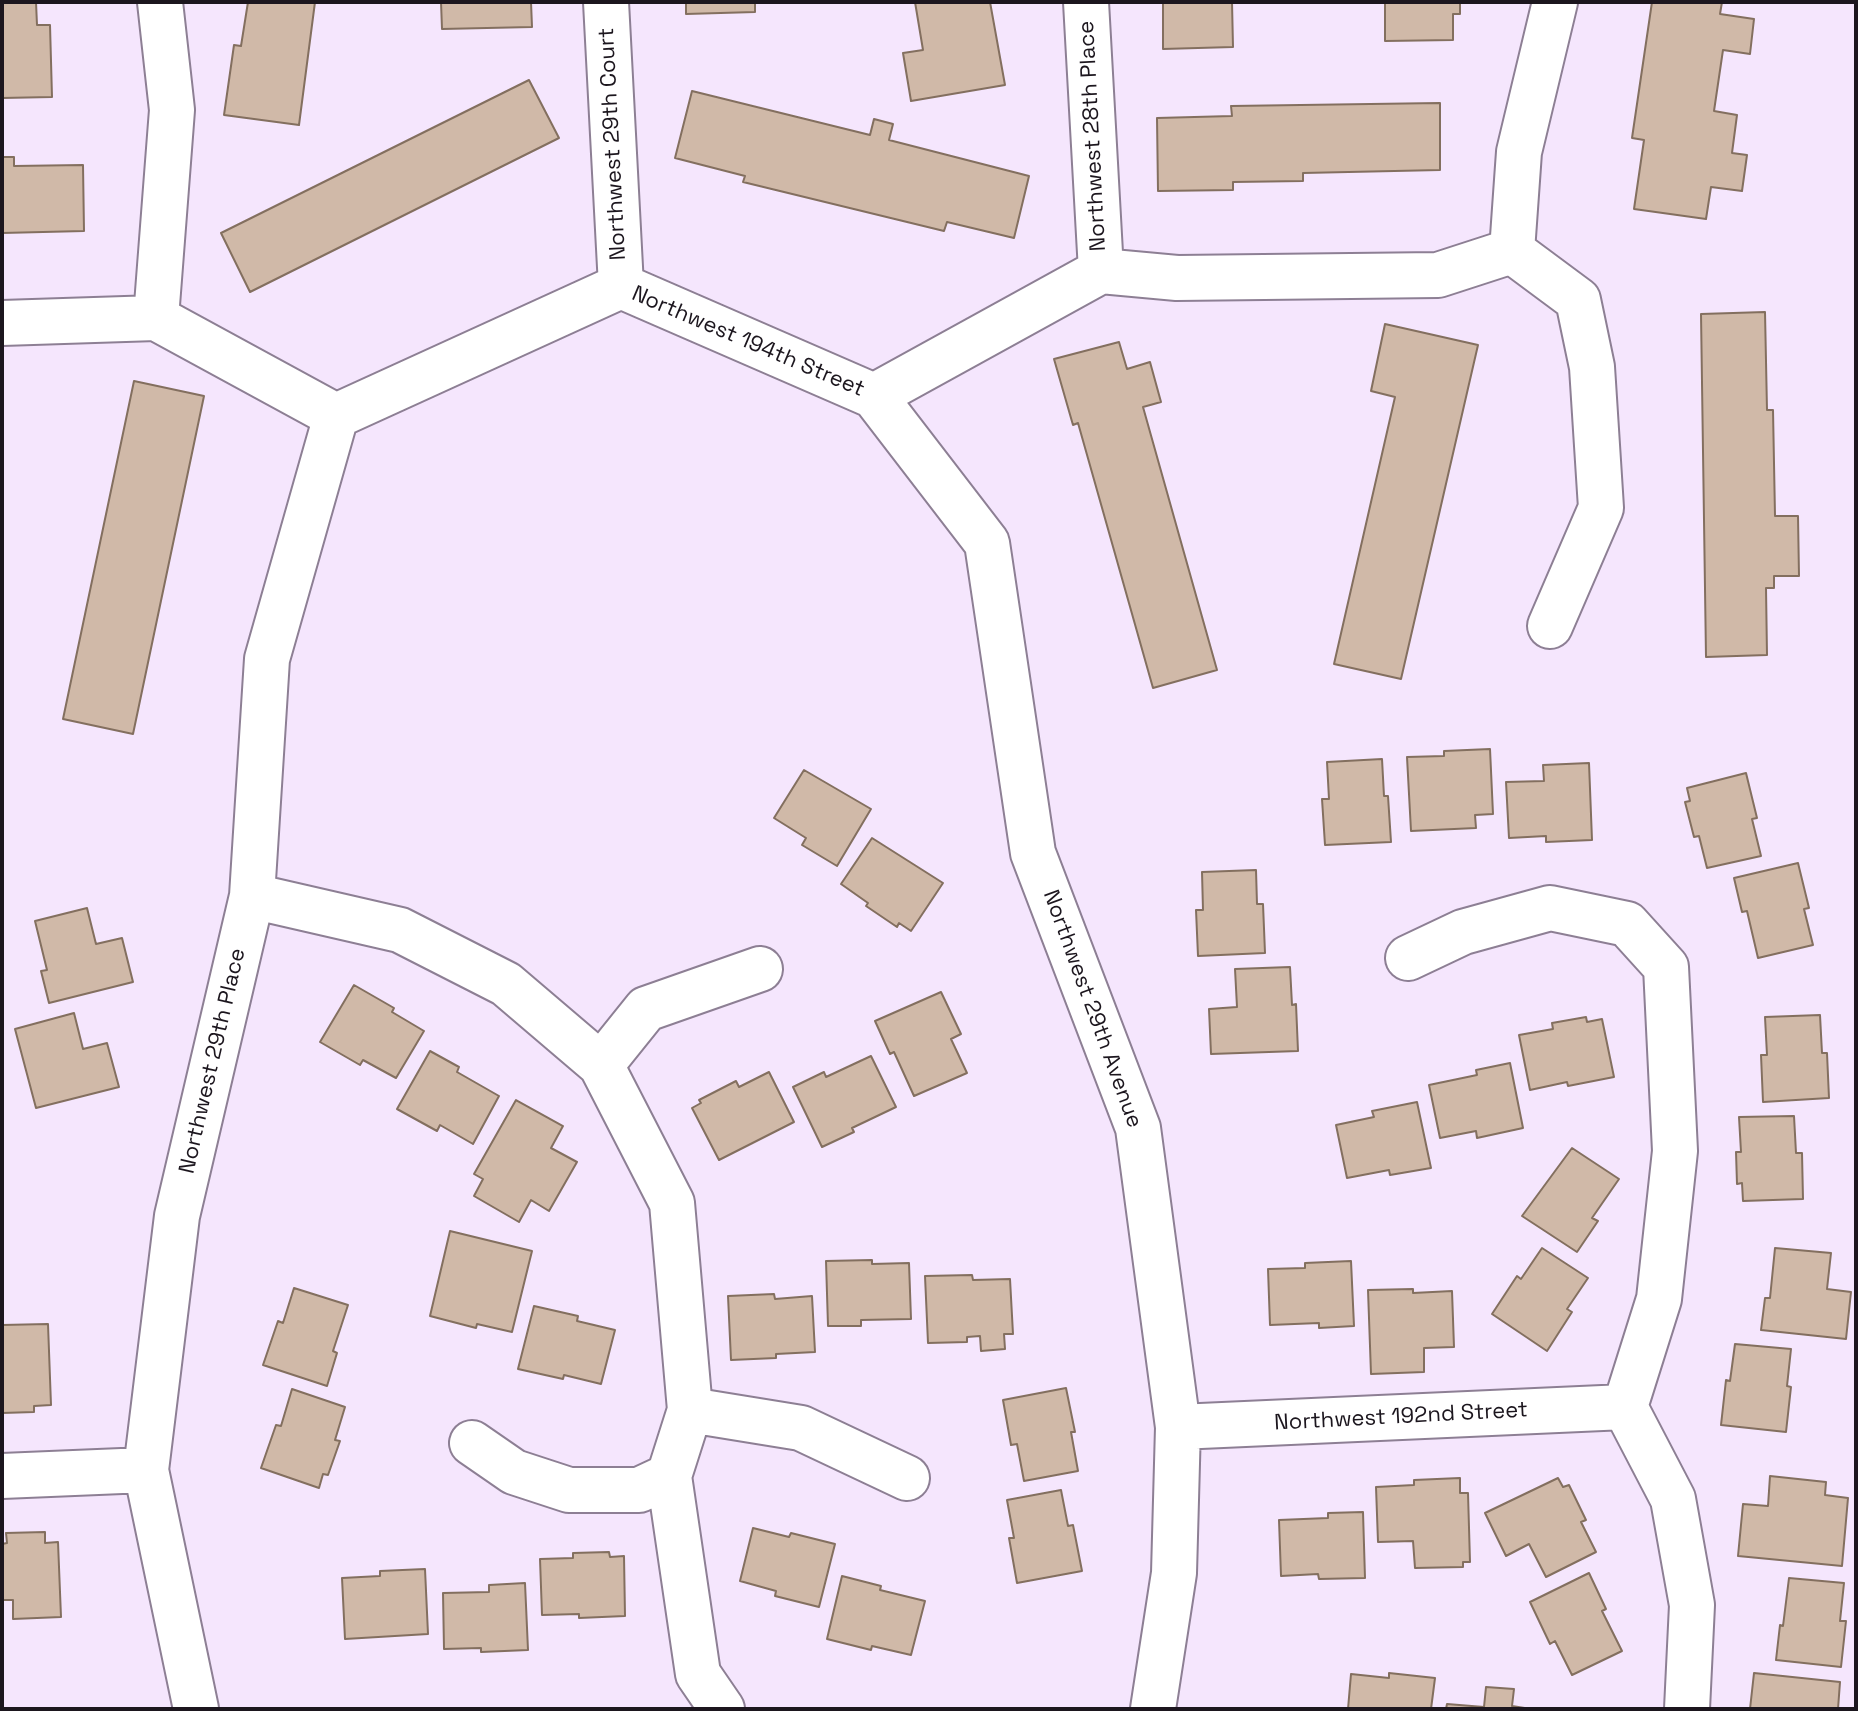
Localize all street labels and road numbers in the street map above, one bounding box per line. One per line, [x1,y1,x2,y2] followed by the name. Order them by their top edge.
[1074,20,1112,252] street label: Northwest 28th Place
[594,27,632,261] street label: Northwest 29th Court
[628,281,868,403] street label: Northwest 194th Street
[1037,886,1147,1132] street label: Northwest 29th Avenue
[174,946,252,1176] street label: Northwest 29th Place
[1273,1397,1529,1437] street label: Northwest 192nd Street

